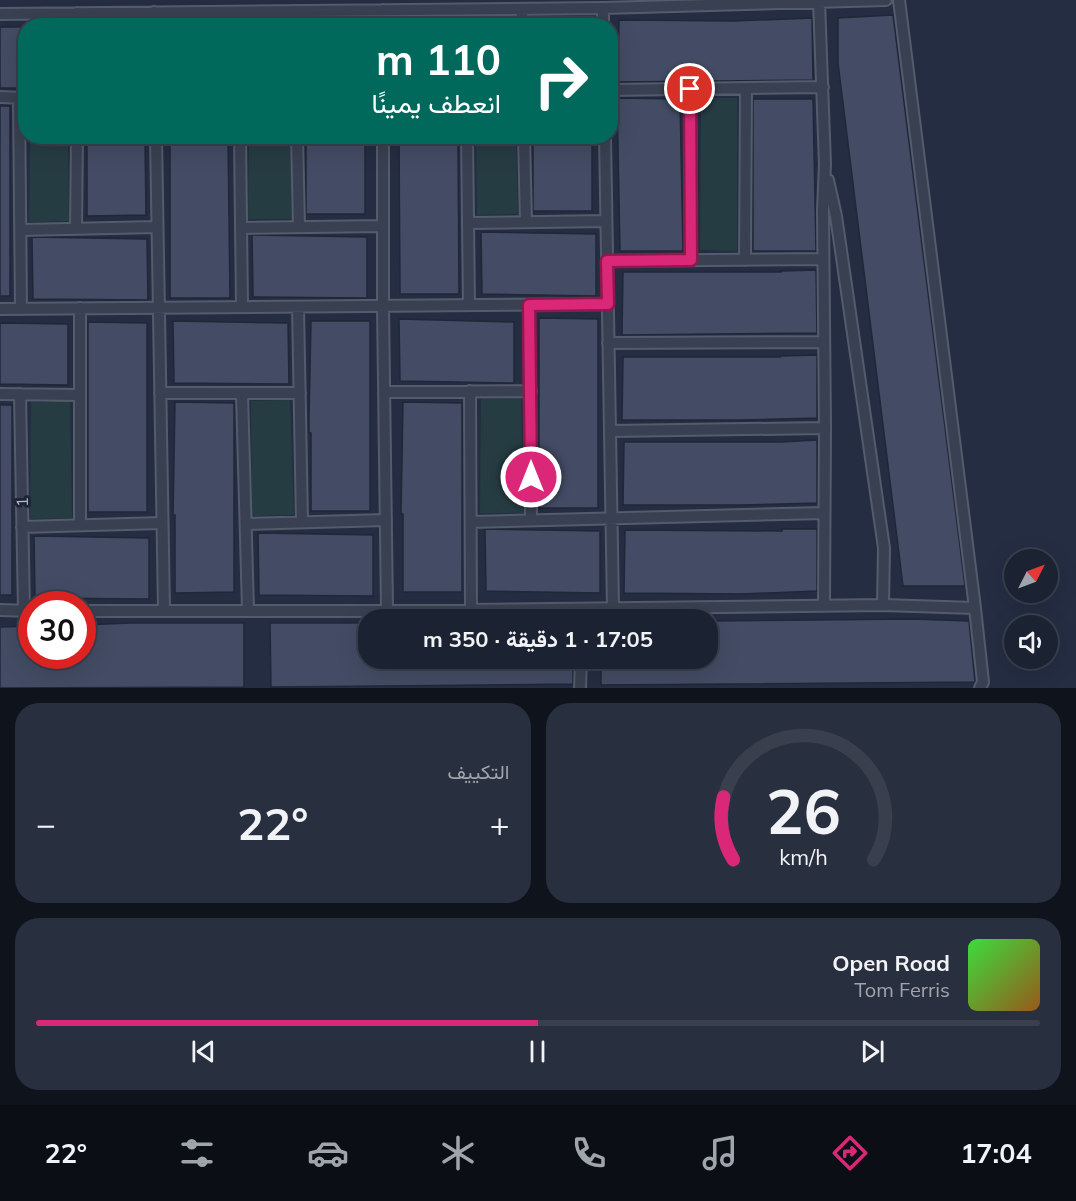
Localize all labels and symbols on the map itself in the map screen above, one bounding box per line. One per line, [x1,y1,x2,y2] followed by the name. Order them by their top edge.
[664,63,715,114] pin
[499,445,563,509] position arrow
[12,497,32,507] street label: 1
[1004,549,1058,603] north arrow
[18,591,96,669] speed limit sign: 30

